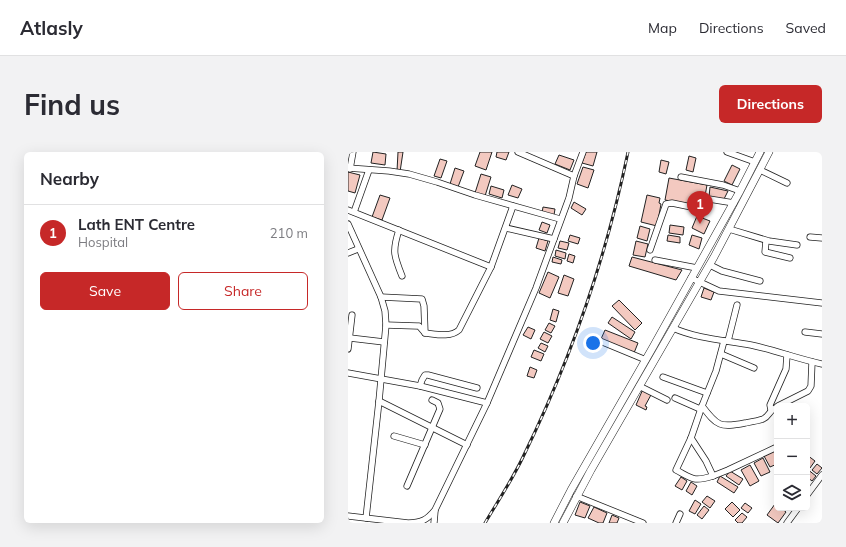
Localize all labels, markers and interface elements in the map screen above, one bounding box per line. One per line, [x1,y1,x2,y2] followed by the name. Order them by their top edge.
[20,16,83,40] text: Atlasly
[648,19,677,37] text: Map
[699,19,764,37] text: Directions
[786,19,826,37] text: Saved
[719,85,822,123] button: Directions
[24,87,120,122] text: Find us
[40,168,99,189] text: Nearby
[687,191,713,224] pin: 1
[78,215,195,234] text: Lath ENT Centre
[49,225,57,241] text: 1
[270,225,308,241] text: 210 m
[78,234,128,250] text: Hospital
[40,272,170,310] button: Save
[178,272,308,310] button: Share
[583,333,603,353] your location
[774,403,810,511] map controls
[774,403,810,439] button: +
[774,439,810,475] button: −
[774,475,810,511] button: layers

